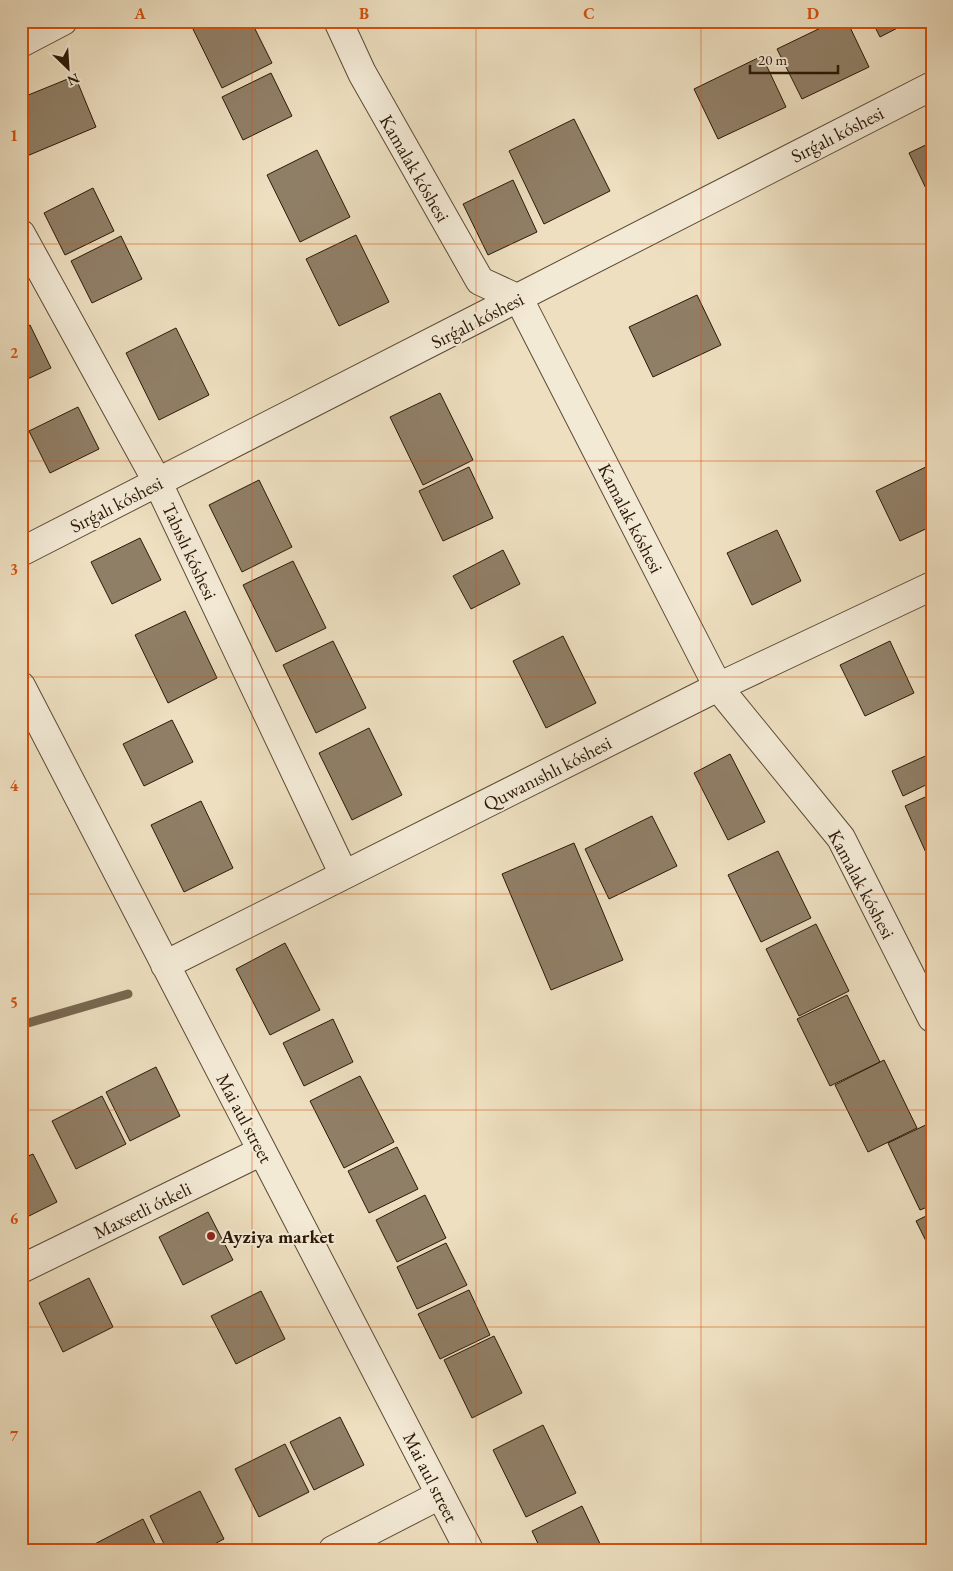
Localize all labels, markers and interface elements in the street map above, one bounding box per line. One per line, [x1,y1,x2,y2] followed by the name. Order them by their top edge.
[133,3,146,24] text: A
[359,3,369,24] text: B
[583,3,595,24] text: C
[807,3,819,24] text: D
[42,42,92,92] north arrow
[750,42,838,74] scale bar
[758,50,787,69] text: 20 m
[64,69,82,91] text: N
[786,100,888,169] street label: Sırǵalı kóshesi
[374,110,456,227] street label: Kamalak kóshesi
[10,125,18,146] text: 1
[426,286,528,355] street label: Sırǵalı kóshesi
[10,342,19,363] text: 2
[592,459,669,578] street label: Kamalak kóshesi
[65,470,167,539] street label: Sırǵalı kóshesi
[156,499,223,604] street label: Tabıslı kóshesi
[10,559,18,580] text: 3
[479,730,616,817] street label: Quwanıshlı kóshesi
[10,775,19,796] text: 4
[822,825,901,943] street label: Kamalak kóshesi
[10,992,18,1013] text: 5
[211,1069,279,1167] street label: Mai aul street
[89,1176,196,1245] street label: Maxsetli ótkeli
[10,1208,19,1229] text: 6
[220,1224,334,1249] place label: Ayziya market
[205,1230,217,1242] marker: Ayziya market
[10,1425,19,1446] text: 7
[397,1428,464,1526] street label: Mai aul street

